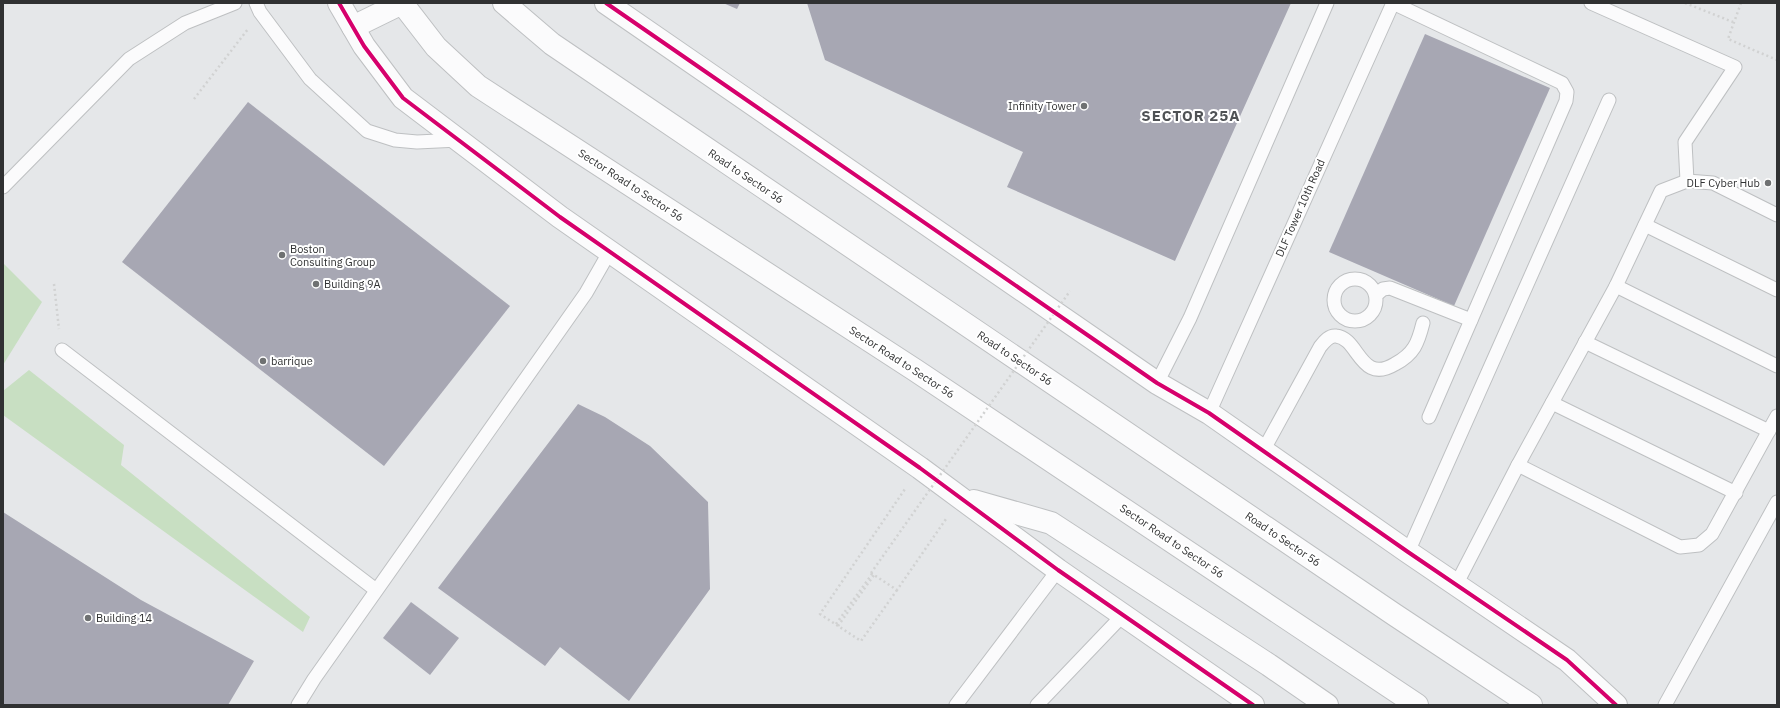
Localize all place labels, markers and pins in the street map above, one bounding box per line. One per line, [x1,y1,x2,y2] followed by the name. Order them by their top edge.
[1008,99,1076,113] place label: Infinity Tower
[1079,101,1089,111] marker: Infinity Tower
[1687,176,1760,190] place label: DLF Cyber Hub
[1763,178,1773,188] marker: DLF Cyber Hub
[290,242,375,269] place label: Boston Consulting Group
[277,250,287,260] marker: Boston Consulting Group
[324,277,381,291] place label: Building 9A
[311,279,321,289] marker: Building 9A
[271,354,313,368] place label: barrique
[258,356,268,366] marker: barrique
[96,611,153,625] place label: Building 14
[83,613,93,623] marker: Building 14

